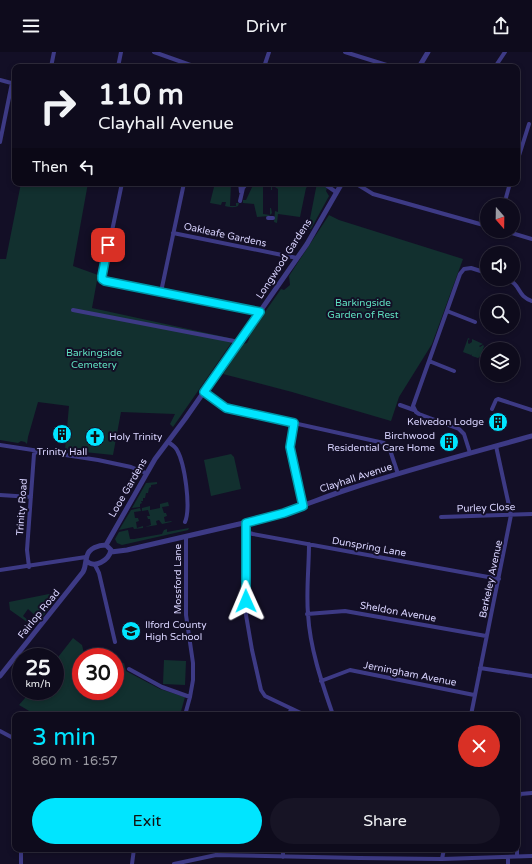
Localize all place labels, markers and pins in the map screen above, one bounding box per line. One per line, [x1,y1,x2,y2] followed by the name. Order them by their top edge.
[91,228,125,262] pin
[487,411,509,433] building icon: Kelvedon Lodge
[407,416,484,428] place label: Kelvedon Lodge
[51,423,73,445] building icon: Trinity Hall
[84,426,106,448] church icon: Holy Trinity
[327,430,435,454] place label: Birchwood Residential Care Home
[109,431,163,443] place label: Holy Trinity
[438,431,460,453] building icon: Birchwood Residential Care Home
[37,446,87,458] place label: Trinity Hall
[145,619,207,643] place label: Ilford County High School
[120,620,142,642] school or university icon: Ilford County High School

